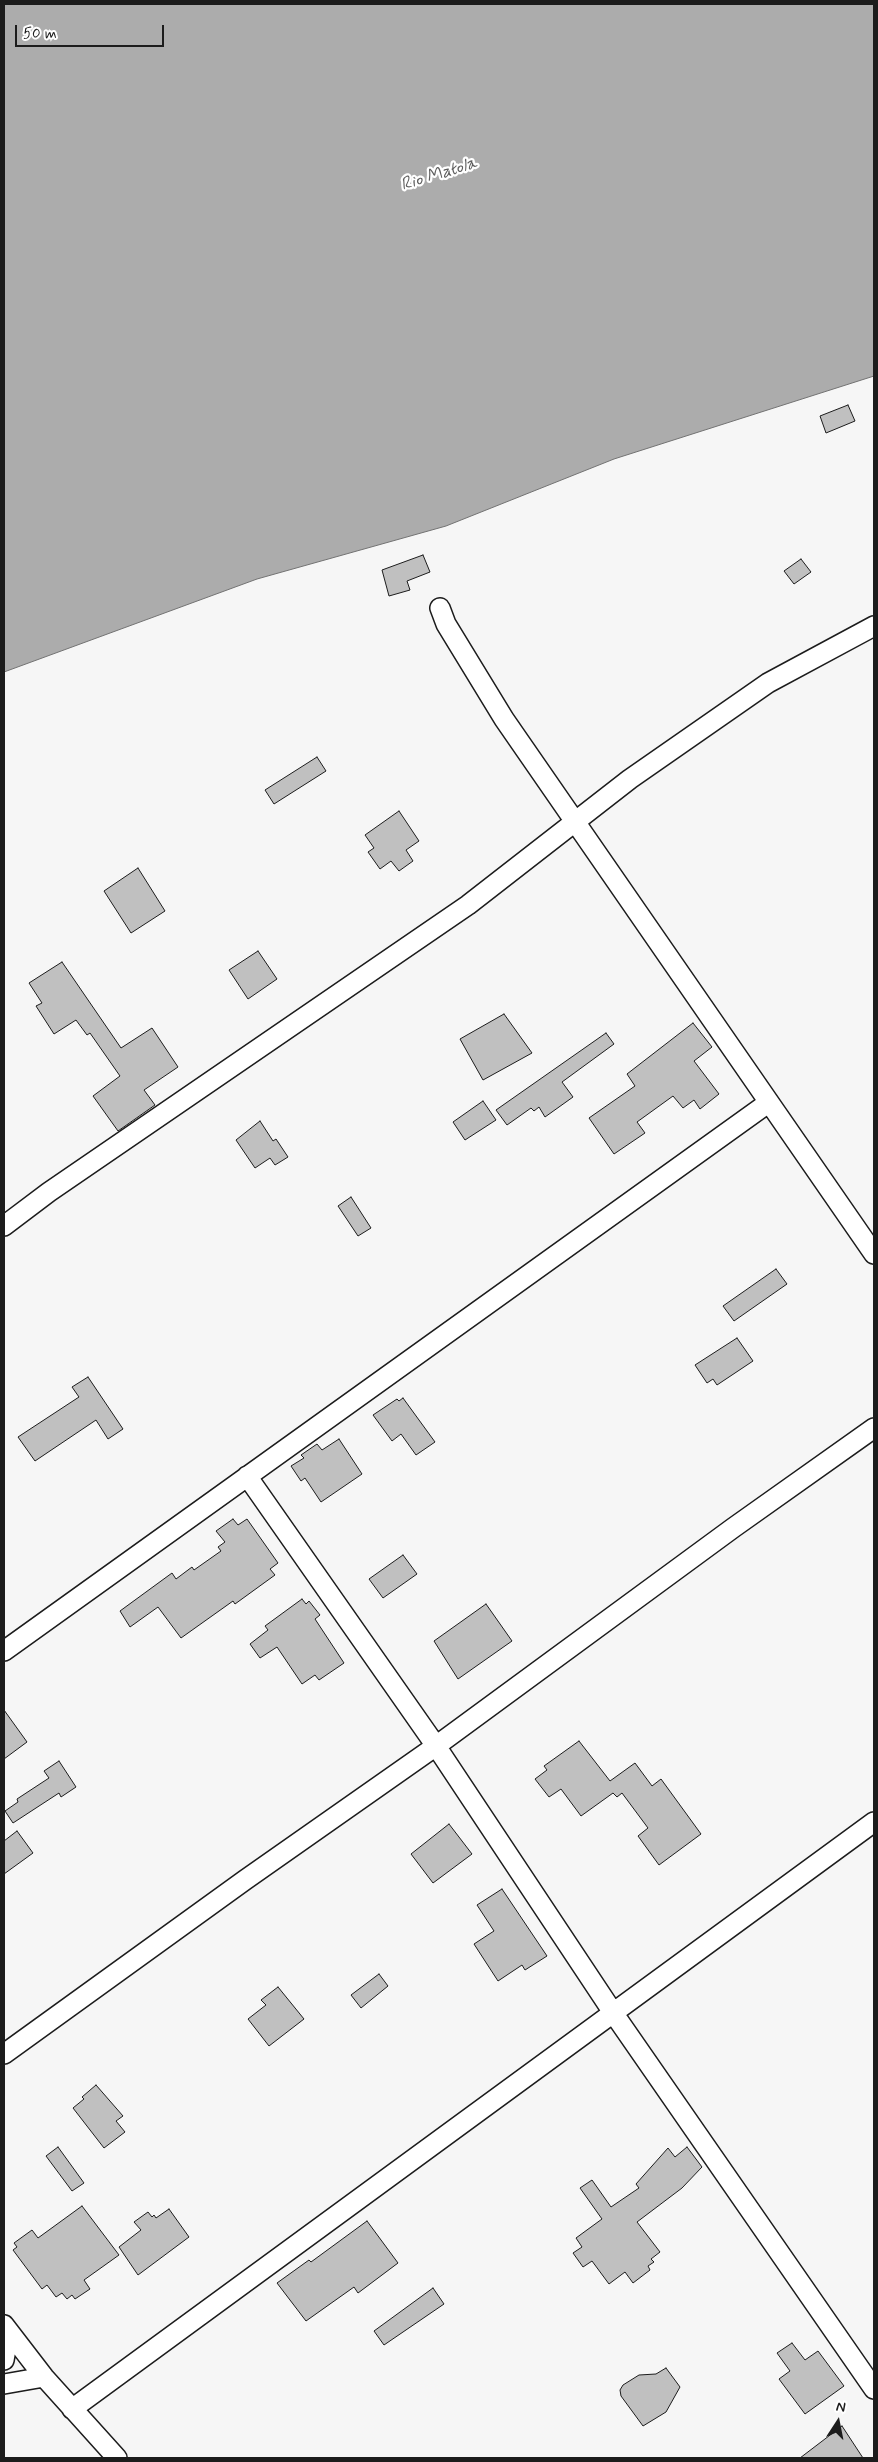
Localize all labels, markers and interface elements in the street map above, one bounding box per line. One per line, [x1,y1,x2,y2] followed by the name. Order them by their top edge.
[18,15,166,47] scale bar
[23,24,57,44] text: 50 m
[398,153,480,197] water label: Rio Matola
[813,2397,863,2447] north arrow
[835,2398,847,2417] text: N

